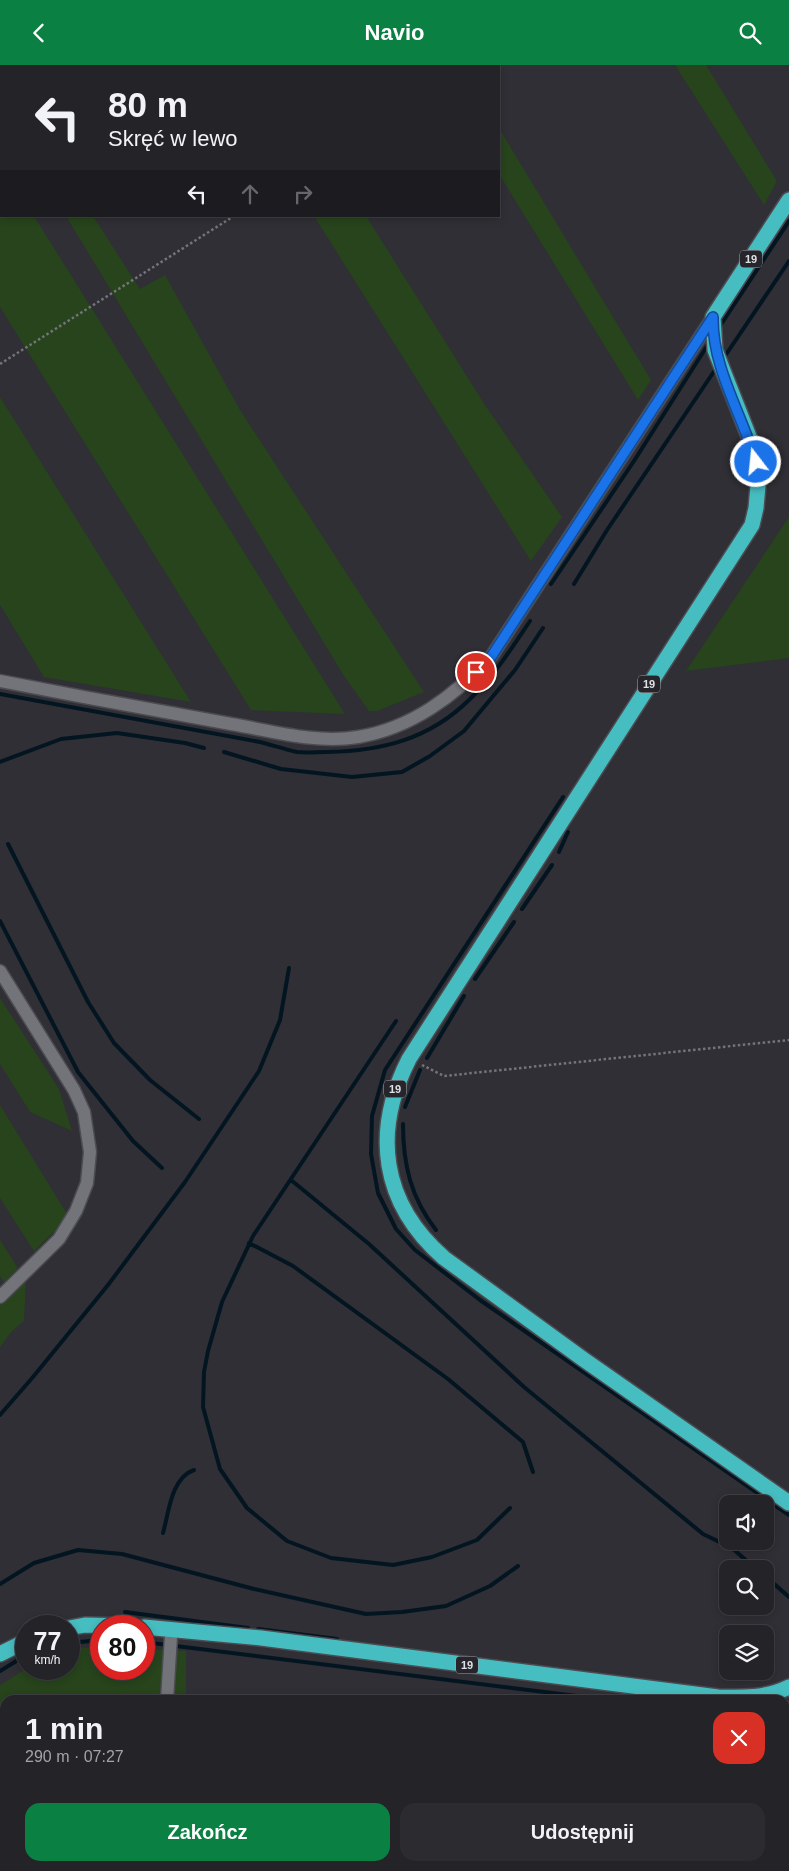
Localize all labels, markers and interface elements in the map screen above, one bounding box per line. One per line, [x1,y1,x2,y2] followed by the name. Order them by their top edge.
[25,19,53,47] icon: back
[736,19,764,47] icon: search
[365,20,424,45] text: Navio
[25,85,90,150] icon: left
[108,85,188,124] text: 80 m
[108,126,238,151] text: Skręć w lewo
[183,180,211,208] icon: left
[236,180,264,208] icon: ahead
[289,180,317,208] icon: right
[740,250,762,267] road number: 19
[729,435,781,487] position arrow
[455,651,497,693] pin
[462,658,490,686] icon: arrive
[638,675,660,693] road number: 19
[384,1081,406,1097] road number: 19
[719,1495,774,1680] map controls
[719,1495,774,1550] button: sound
[719,1560,774,1615] button: search
[90,1615,155,1680] speed limit sign: 80
[719,1625,774,1680] button: layers
[34,1627,61,1655] text: 77
[34,1653,61,1667] text: km/h
[456,1657,478,1673] road number: 19
[25,1712,103,1745] text: 1 min
[713,1712,765,1764] button: close
[25,1748,124,1765] text: 290 m · 07:27
[25,1803,390,1861] button: Zakończ
[400,1803,765,1861] button: Udostępnij

